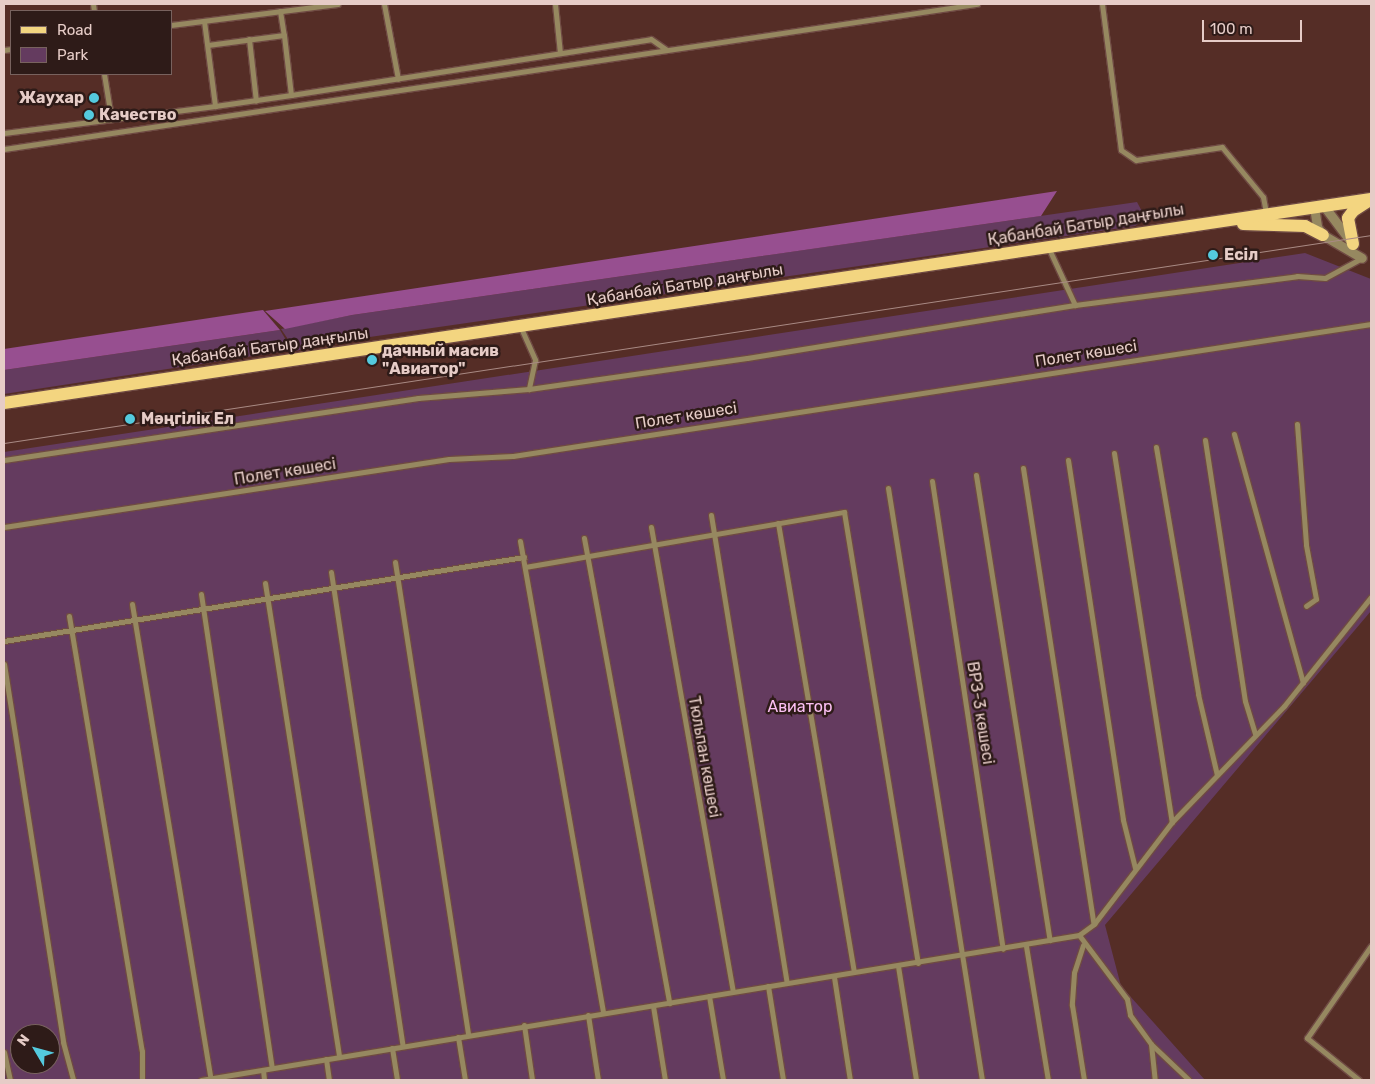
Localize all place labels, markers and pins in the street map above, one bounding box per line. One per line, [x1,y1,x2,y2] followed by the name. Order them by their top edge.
[19,88,84,108] place label: Жаухар
[88,92,100,104] marker: Жаухар
[99,105,177,125] place label: Качество
[83,109,95,121] marker: Качество
[1224,245,1258,265] place label: Есіл
[1206,248,1220,262] marker: Есіл
[382,341,499,379] place label: дачный масив "Авиатор"
[366,354,378,366] marker: дачный масив "Авиатор"
[141,409,234,429] place label: Мәңгілік Ел
[123,412,137,426] marker: Мәңгілік Ел

